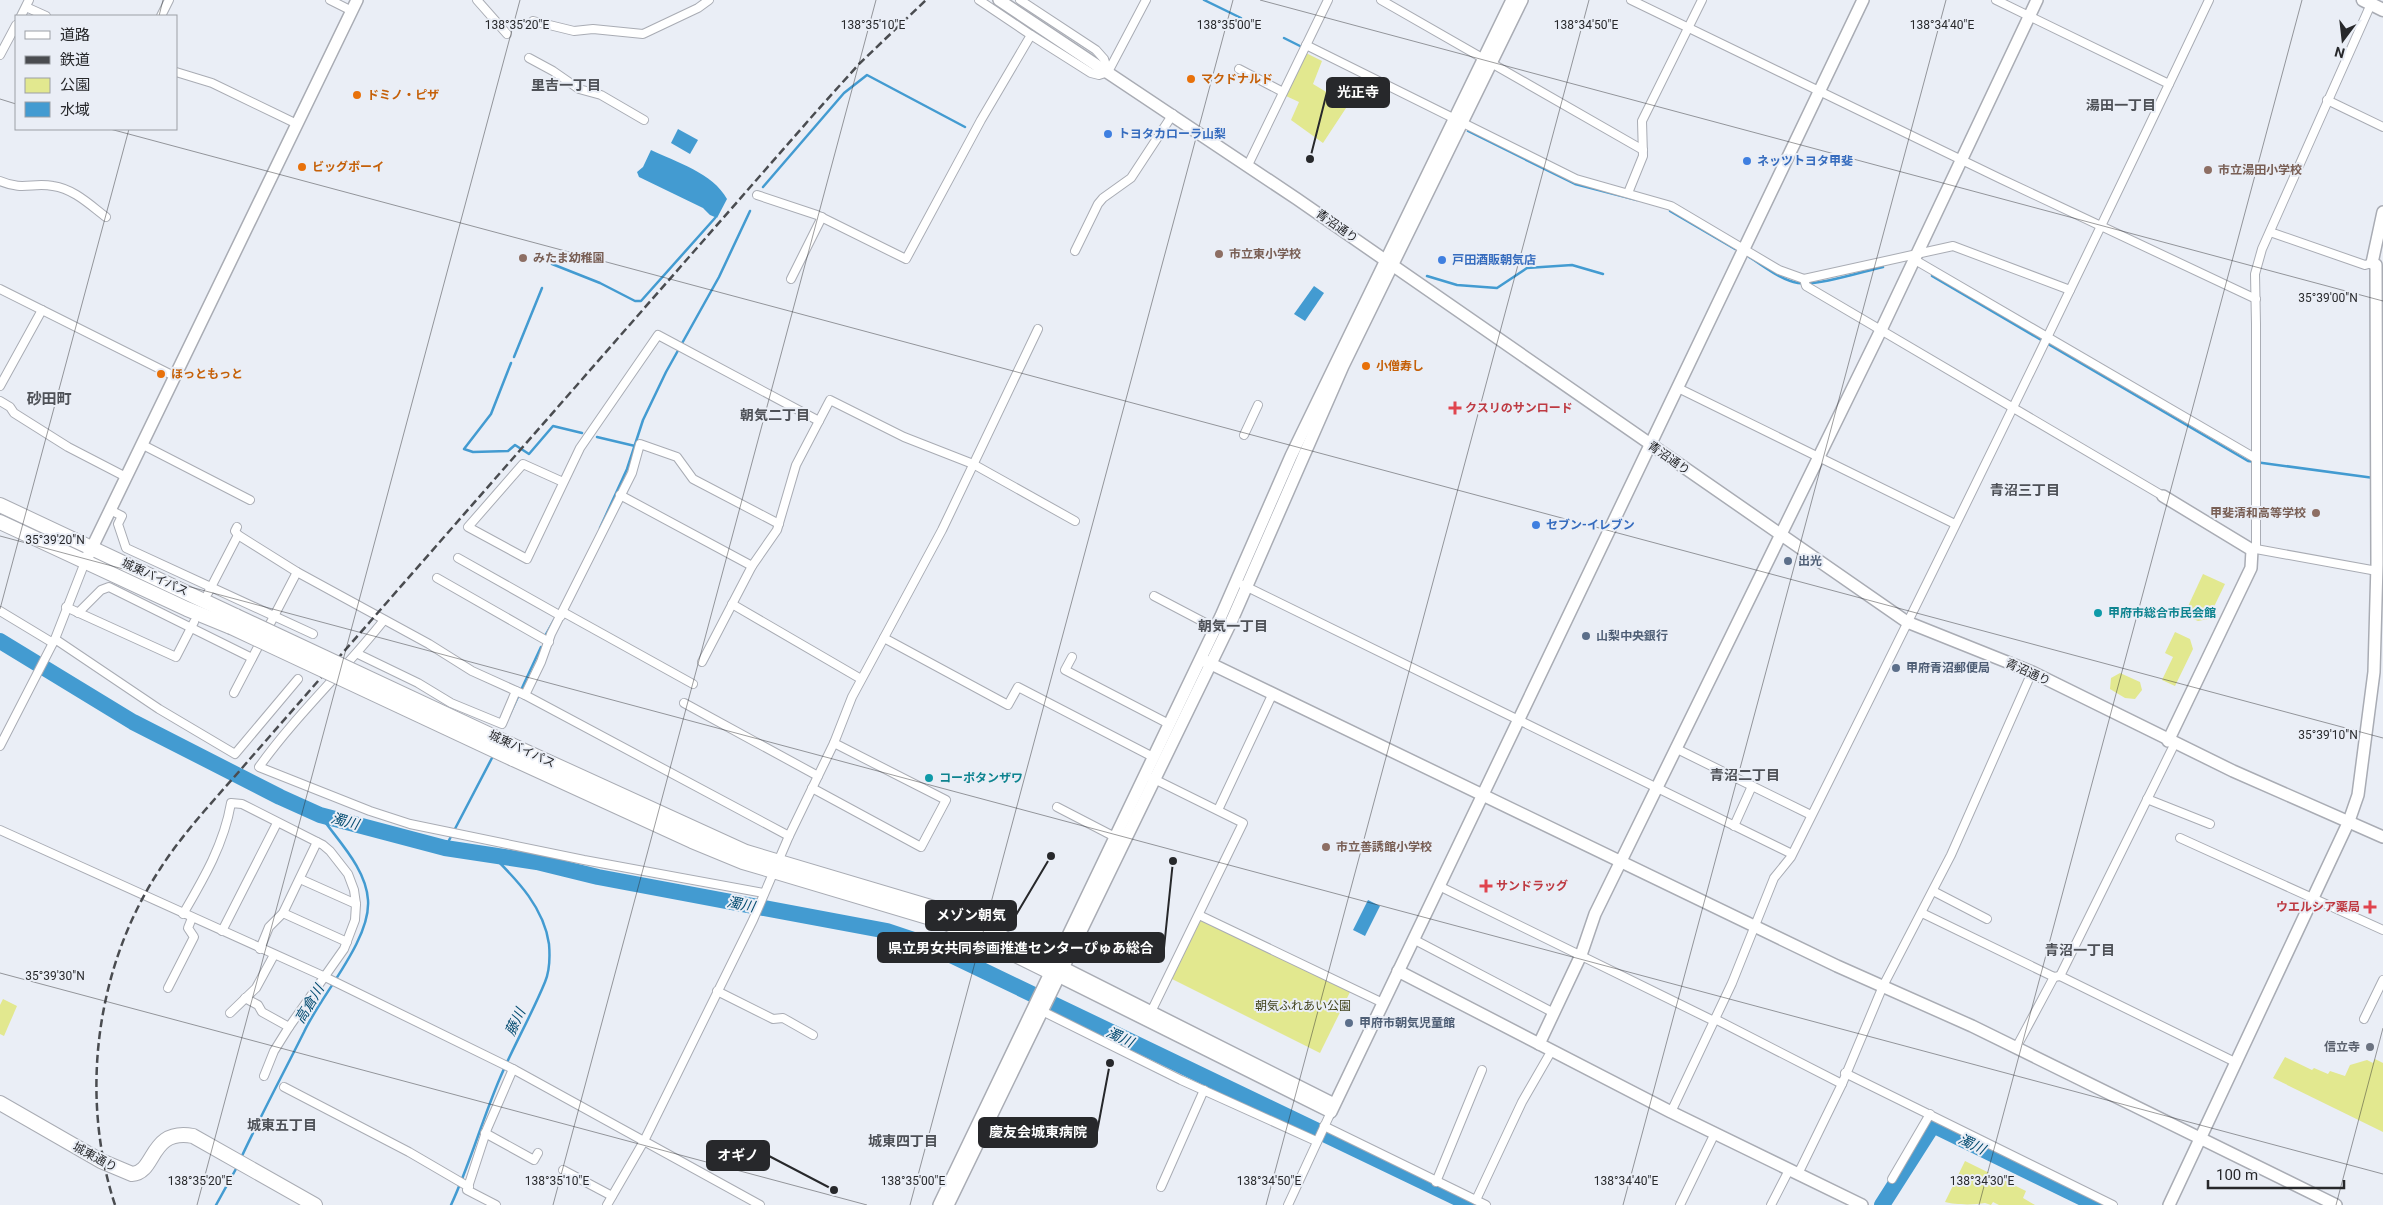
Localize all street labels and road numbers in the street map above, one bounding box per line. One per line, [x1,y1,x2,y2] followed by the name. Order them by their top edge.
[1313,206,1361,246] street label: 青沼通り
[1645,438,1693,478] street label: 青沼通り
[120,555,190,599] street label: 城東バイパス
[2003,656,2053,688] street label: 青沼通り
[487,727,557,771] street label: 城東バイパス
[71,1140,119,1174] street label: 城東通り

